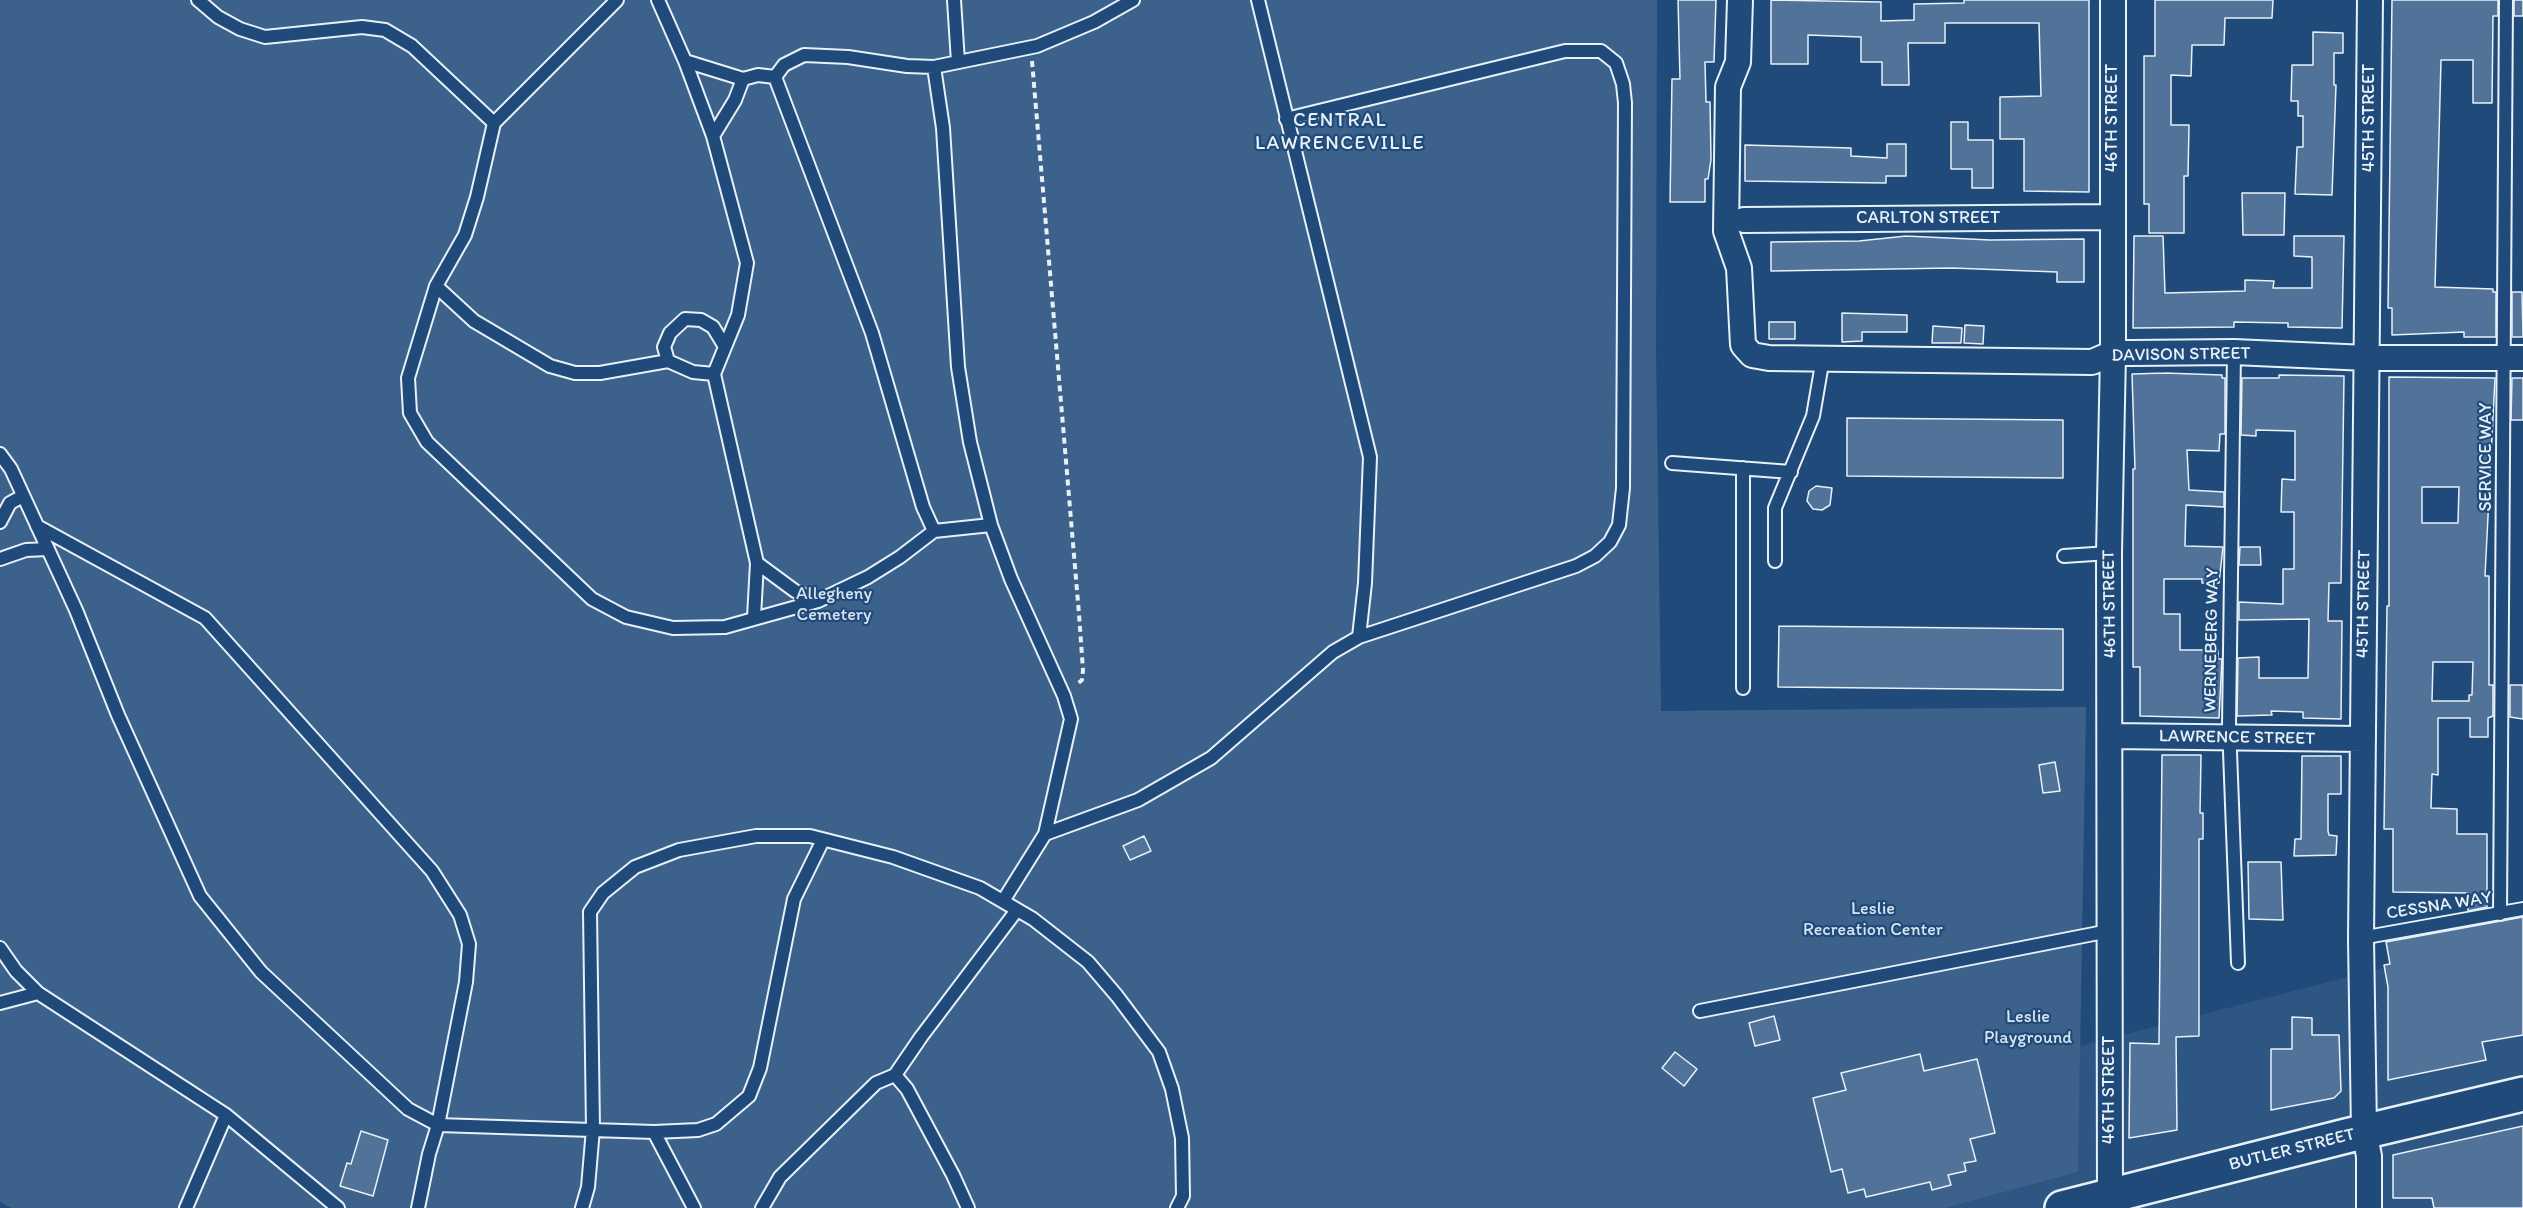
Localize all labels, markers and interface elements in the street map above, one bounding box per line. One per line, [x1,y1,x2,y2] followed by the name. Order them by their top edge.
[2101,64,2123,172] street label: 46TH STREET
[2358,64,2380,172] street label: 45TH STREET
[1254,109,1426,156] district label: CENTRAL LAWRENCEVILLE
[1856,207,2000,229] street label: CARLTON STREET
[2111,343,2251,367] street label: DAVISON STREET
[2475,402,2497,512] street label: SERVICE WAY
[2098,550,2122,658] street label: 46TH STREET
[2352,550,2376,658] street label: 45TH STREET
[2200,567,2224,713] street label: WERNEBERG WAY
[796,583,872,626] park label: Allegheny Cemetery
[2159,726,2315,750] street label: LAWRENCE STREET
[2385,887,2493,925] street label: CESSNA WAY
[1803,898,1943,940] park label: Leslie Recreation Center
[1984,1006,2072,1048] park label: Leslie Playground
[2098,1036,2120,1144] street label: 46TH STREET
[2227,1124,2357,1176] street label: BUTLER STREET

